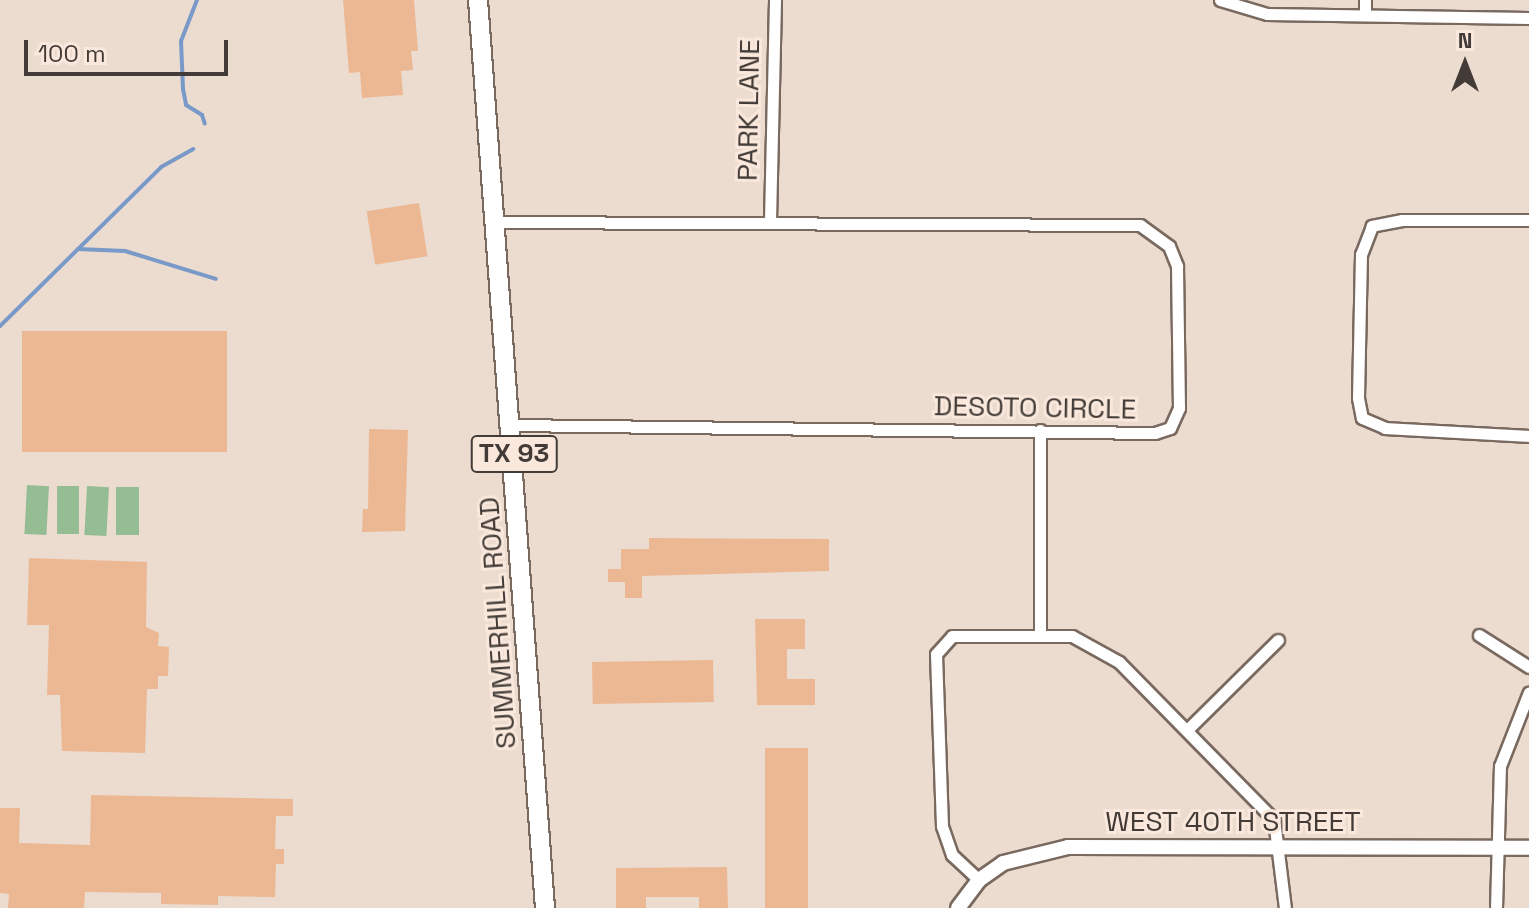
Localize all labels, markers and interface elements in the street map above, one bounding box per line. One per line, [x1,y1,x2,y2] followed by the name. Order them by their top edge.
[28,24,232,74] scale bar
[1425,24,1505,104] north arrow
[1458,26,1472,54] text: N
[38,38,106,69] text: 100 m
[730,39,766,181] street label: PARK LANE
[934,388,1136,426] street label: DESOTO CIRCLE
[470,432,558,476] road number: TX 93
[471,496,523,750] street label: SUMMERHILL ROAD
[1105,804,1361,838] street label: WEST 40TH STREET

